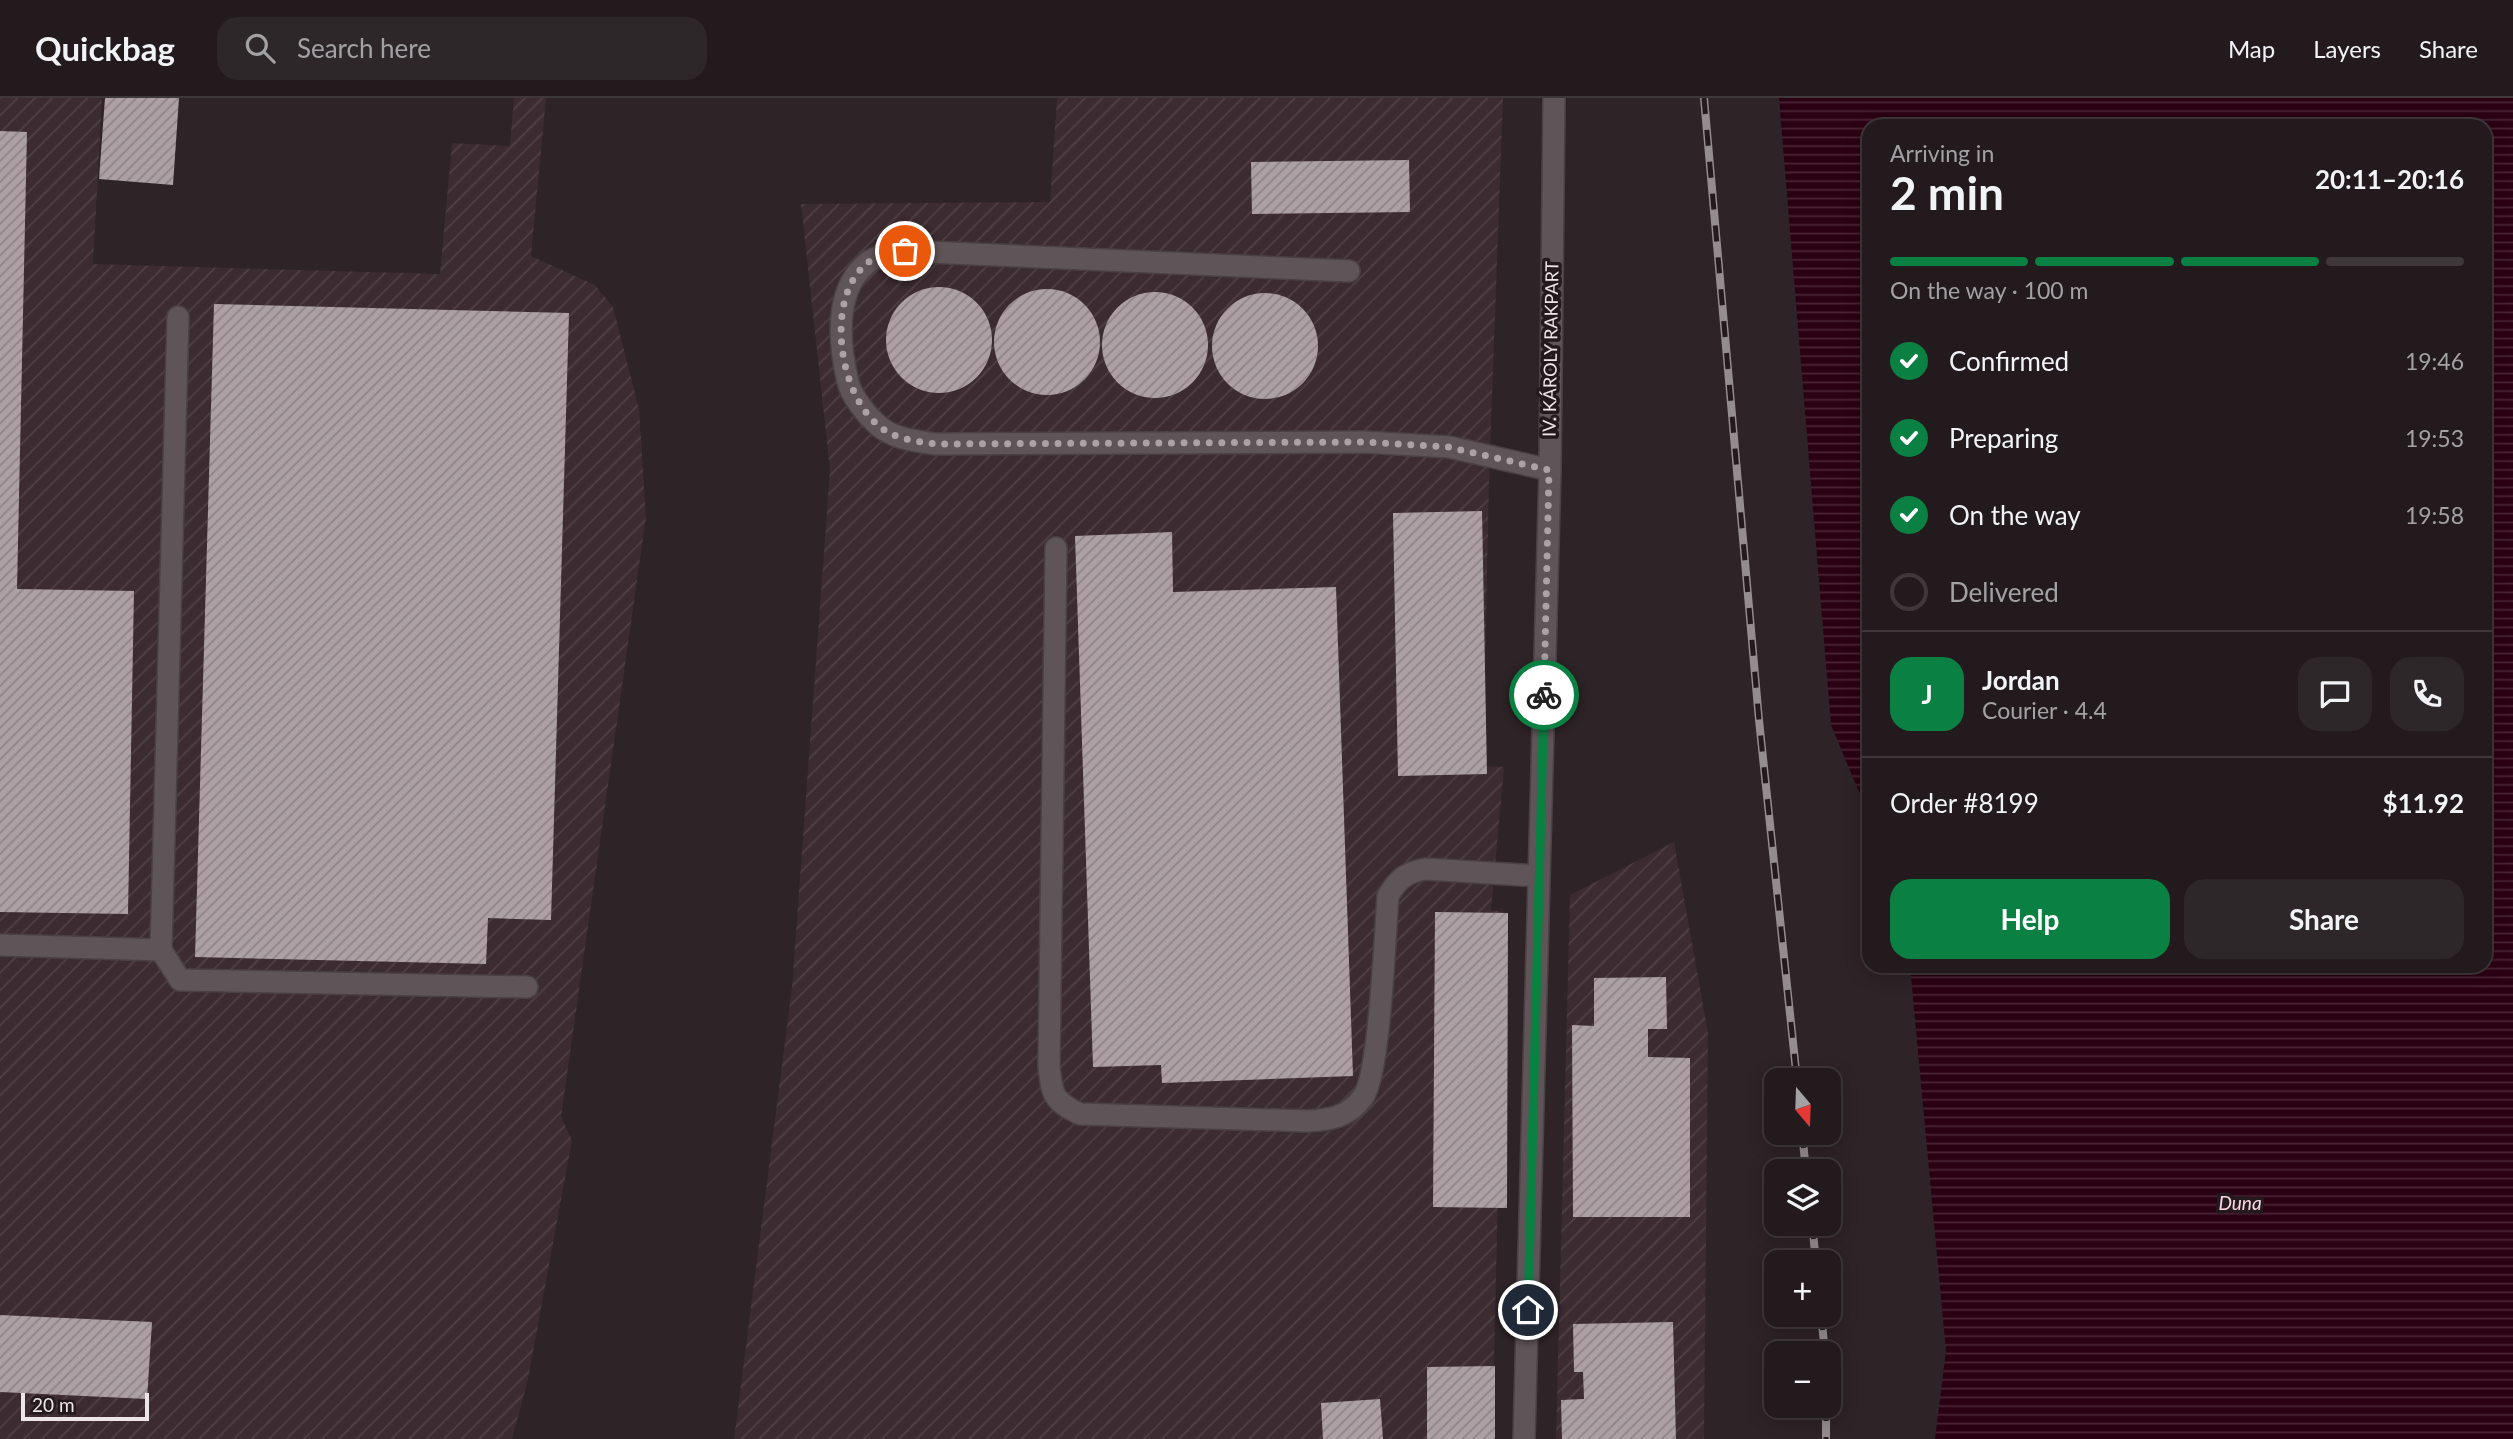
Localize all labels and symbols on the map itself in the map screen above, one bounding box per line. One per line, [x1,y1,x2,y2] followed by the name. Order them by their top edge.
[875,221,935,281] pin
[1537,260,1563,437] street label: IV. KÁROLY RAKPART
[1509,660,1579,730] courier
[1764,1068,1841,1144] north arrow
[2218,1191,2262,1214] water label: Duna
[1498,1280,1558,1340] pin
[21,1390,149,1422] scale bar

